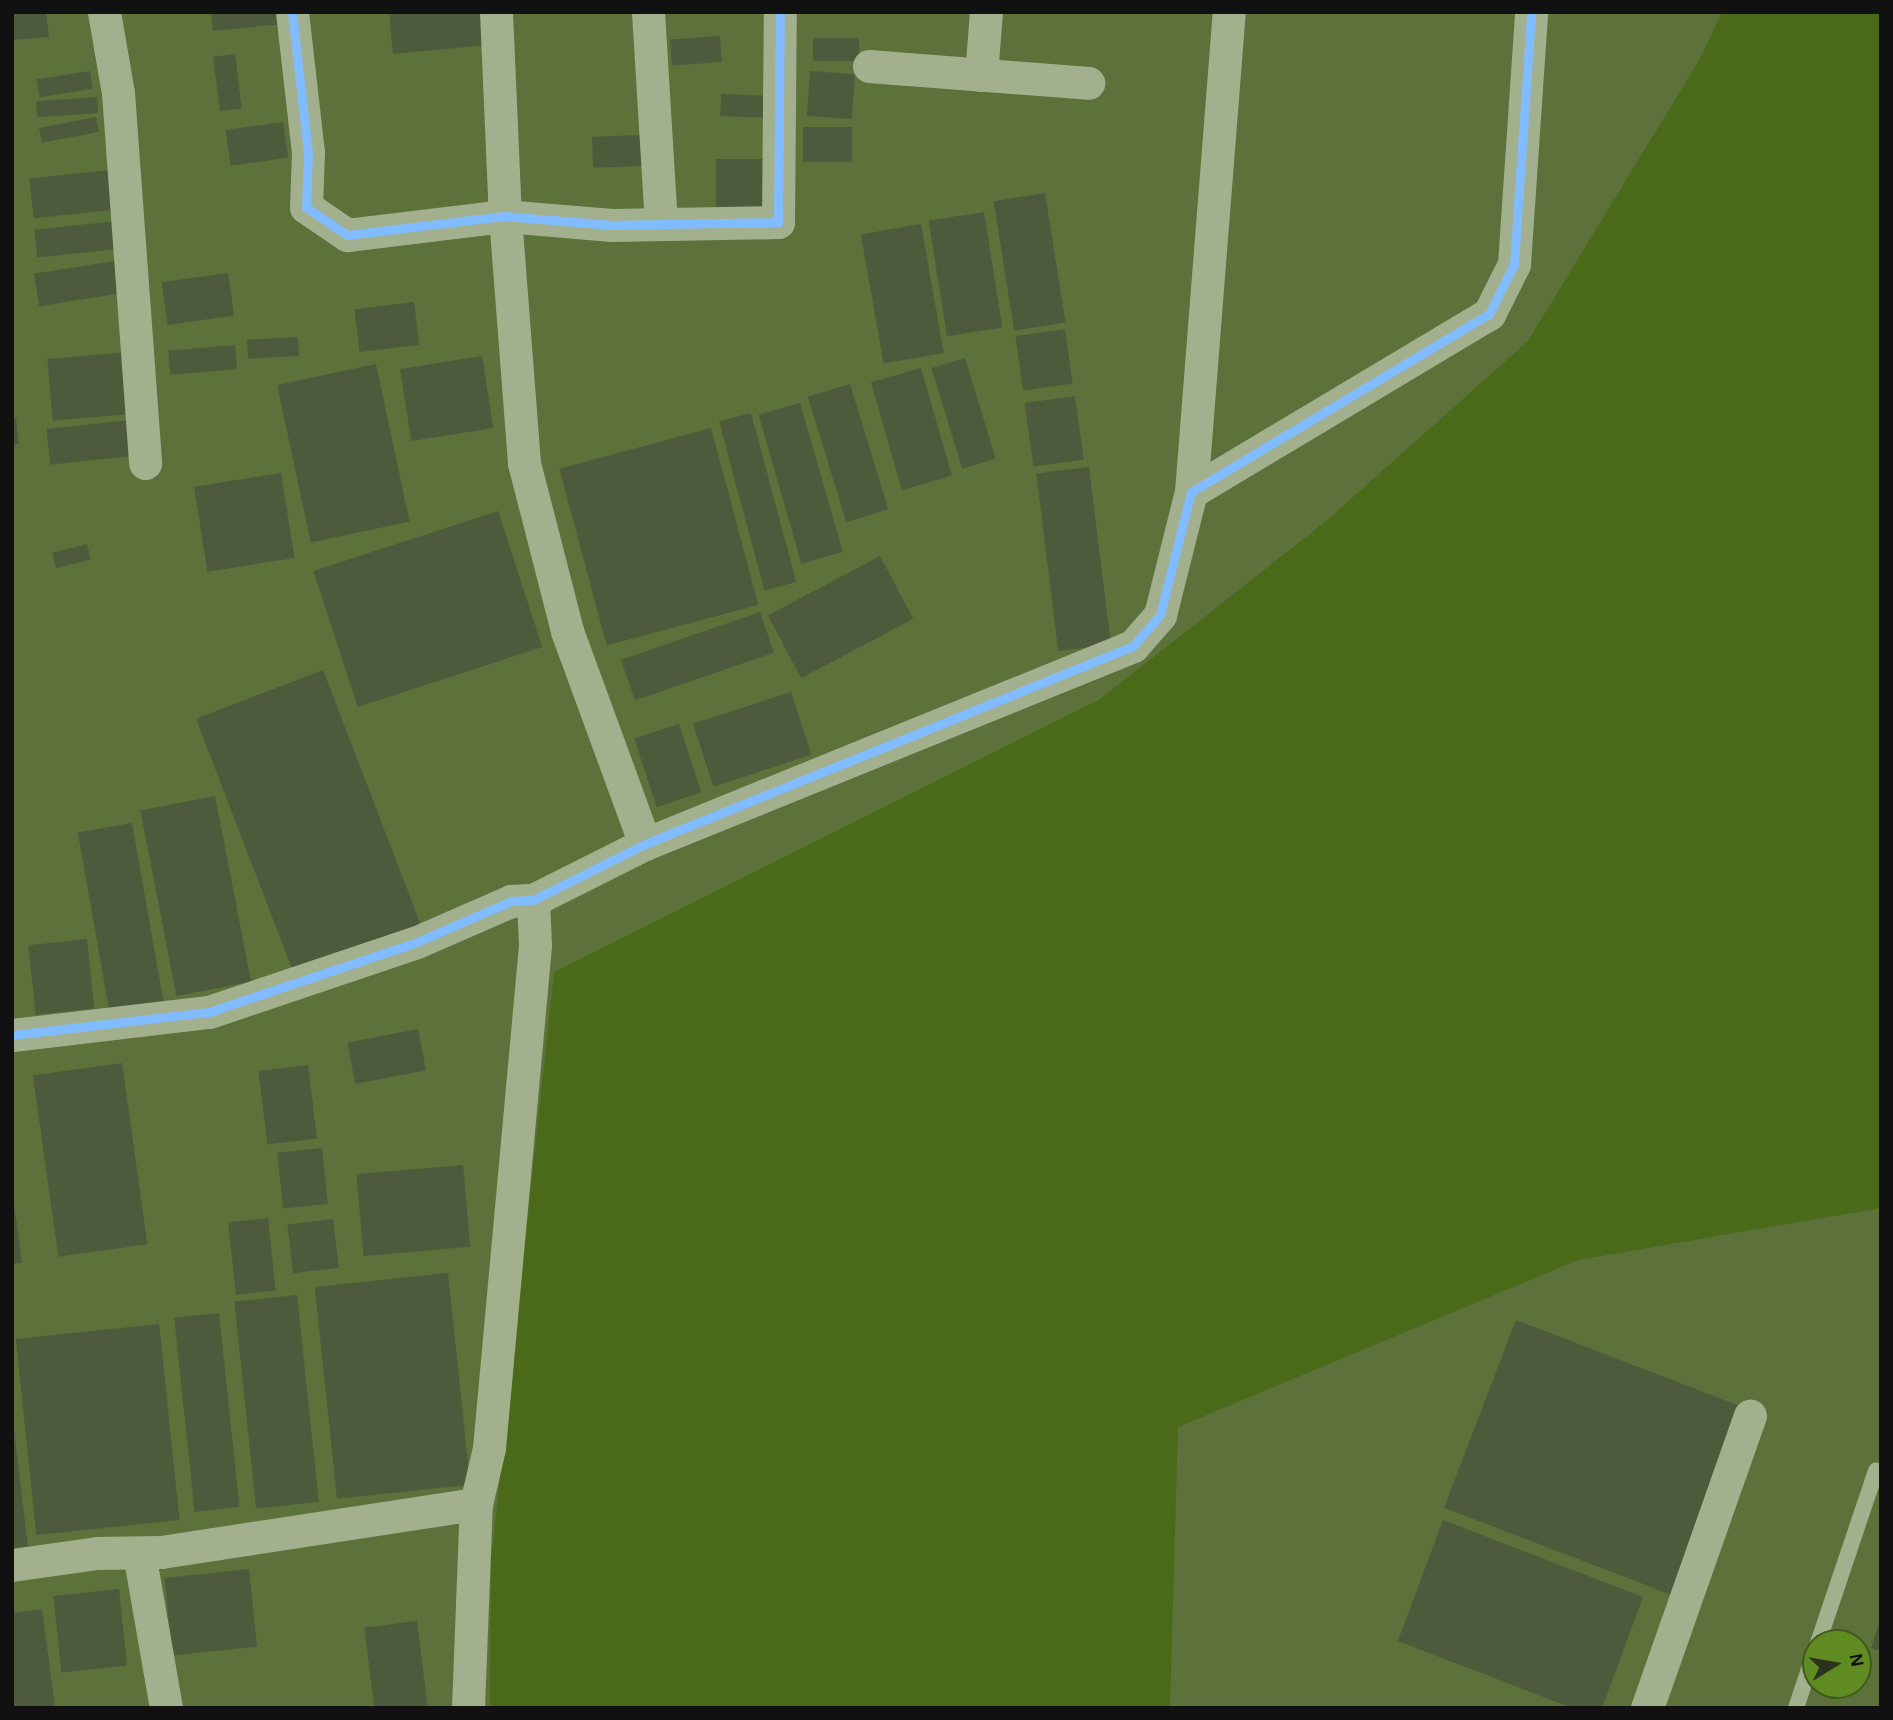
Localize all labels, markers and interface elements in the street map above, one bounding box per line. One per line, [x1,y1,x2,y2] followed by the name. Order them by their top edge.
[1802,1629,1872,1699] north arrow
[1846,1652,1867,1669] text: N

